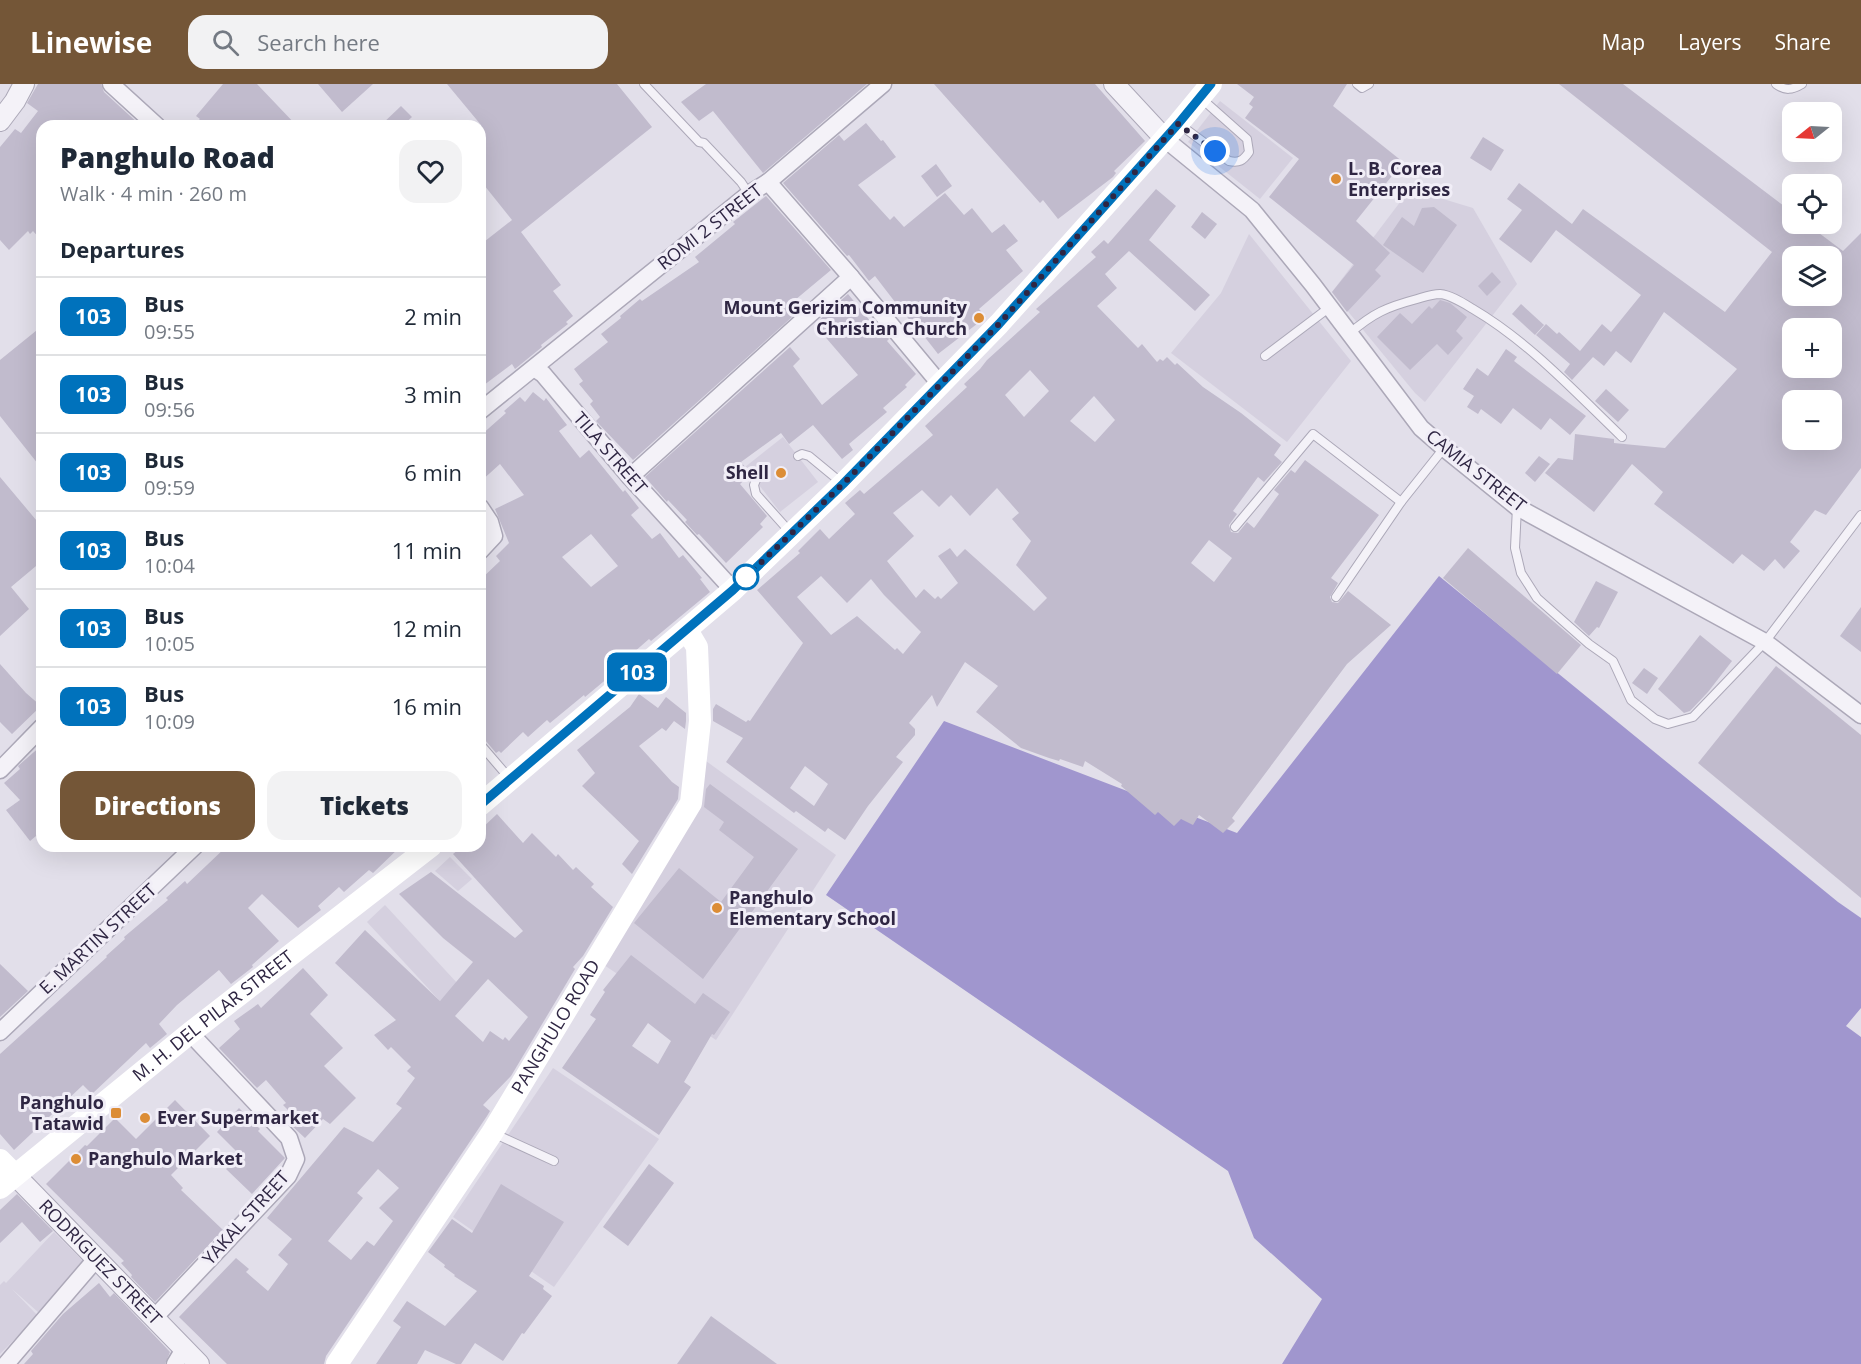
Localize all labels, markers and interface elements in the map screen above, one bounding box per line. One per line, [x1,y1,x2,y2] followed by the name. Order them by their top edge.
[188,15,608,69] search box
[30,23,152,61] text: Linewise
[209,26,242,59] icon: search
[257,27,380,57] text: Search here
[1602,28,1645,56] text: Map
[1678,28,1742,56] text: Layers
[1775,28,1831,56] text: Share
[1782,102,1842,162] north arrow
[1782,102,1842,450] map controls
[1200,136,1230,166] your location
[60,138,275,176] text: Panghulo Road
[399,140,462,203] button: heart
[1348,156,1450,201] place label: L. B. Corea Enterprises
[1329,172,1343,186] marker: L. B. Corea Enterprises
[1782,174,1842,234] button: locate
[652,178,767,275] street label: ROMI 2 STREET
[60,180,247,207] text: Walk · 4 min · 260 m
[60,234,184,264] text: Departures
[1782,246,1842,306] button: layers
[144,288,184,318] text: Bus
[724,295,968,340] place label: Mount Gerizim Community Christian Church
[404,301,462,331] text: 2 min
[75,302,111,330] text: 103
[972,311,986,325] marker: Mount Gerizim Community Christian Church
[144,318,195,345] text: 09:55
[1782,318,1842,378] button: +
[144,366,184,396] text: Bus
[404,379,462,409] text: 3 min
[75,380,111,408] text: 103
[1782,390,1842,450] button: −
[144,396,195,423] text: 09:56
[568,406,653,498] street label: TILA STREET
[1422,424,1532,517] street label: CAMIA STREET
[144,444,184,474] text: Bus
[404,457,462,487] text: 6 min
[75,458,111,486] text: 103
[726,460,769,484] place label: Shell
[774,466,788,480] marker: Shell
[144,474,195,501] text: 09:59
[144,522,184,552] text: Bus
[392,535,462,565] text: 11 min
[75,536,111,564] text: 103
[144,552,195,579] text: 10:04
[733,564,759,590] unlabelled marker
[144,600,184,630] text: Bus
[392,613,462,643] text: 12 min
[75,614,111,642] text: 103
[144,630,195,657] text: 10:05
[602,652,672,692] line badge: 103
[619,658,655,686] text: 103
[144,678,184,708] text: Bus
[392,691,462,721] text: 16 min
[75,692,111,720] text: 103
[144,708,195,735] text: 10:09
[60,771,255,840] button: Directions
[267,771,462,840] button: Tickets
[34,878,161,999] street label: E. MARTIN STREET
[729,885,896,930] place label: Panghulo Elementary School
[710,901,724,915] marker: Panghulo Elementary School
[127,944,298,1086] street label: M. H. DEL PILAR STREET
[505,955,605,1098] street label: PANGHULO ROAD
[20,1090,104,1135] place label: Panghulo Tatawid
[157,1105,319,1129] place label: Ever Supermarket
[109,1106,123,1120] marker: Panghulo Tatawid
[138,1111,152,1125] marker: Ever Supermarket
[88,1146,243,1170] place label: Panghulo Market
[69,1152,83,1166] marker: Panghulo Market
[197,1165,294,1269] street label: YAKAL STREET
[34,1194,168,1330] street label: RODRIGUEZ STREET

